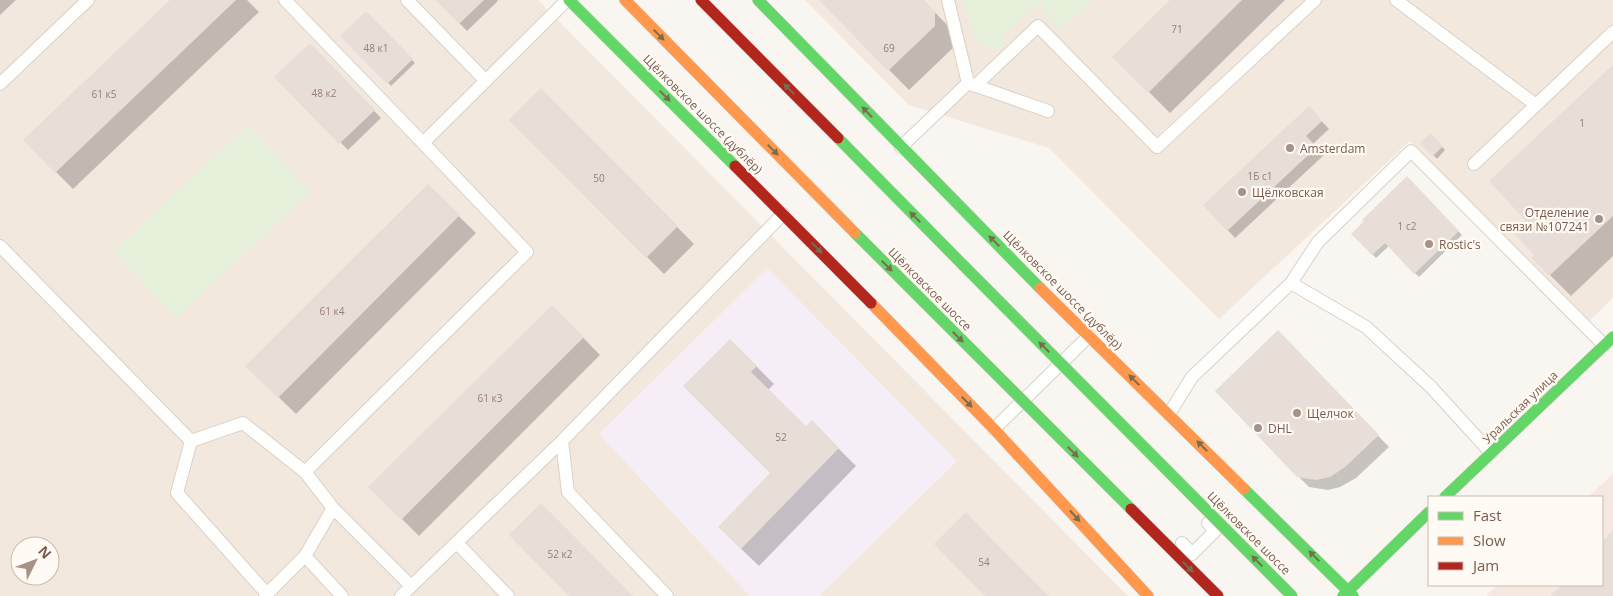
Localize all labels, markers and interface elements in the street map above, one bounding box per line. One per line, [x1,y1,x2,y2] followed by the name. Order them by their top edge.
[1171,22,1183,36] house number: 71
[653,28,665,40] one-way arrow
[364,41,388,55] house number: 48 к1
[883,41,895,55] house number: 69
[639,50,767,178] street label: Щёлковское шоссе (дублёр)
[783,83,795,95] one-way arrow
[312,86,337,100] house number: 48 к2
[92,87,117,101] house number: 61 к5
[659,90,671,102] one-way arrow
[861,107,873,119] one-way arrow
[1579,116,1585,130] house number: 1
[1300,140,1365,157] place label: Amsterdam
[1284,142,1296,154] marker: Amsterdam
[767,144,779,156] one-way arrow
[1248,169,1272,183] house number: 1Б с1
[593,171,605,185] house number: 50
[1252,184,1324,201] place label: Щёлковская
[1236,186,1248,198] marker: Щёлковская
[1500,204,1589,235] place label: Отделение связи №107241
[909,212,921,224] one-way arrow
[1593,213,1605,225] marker: Отделение связи №107241
[1398,219,1417,233] house number: 1 c2
[999,226,1127,354] street label: Щёлковское шоссе (дублёр)
[988,235,1000,247] one-way arrow
[1439,236,1481,253] place label: Rostic's
[1423,238,1435,250] marker: Rostic's
[811,242,823,254] one-way arrow
[885,244,976,335] street label: Щёлковское шоссе
[881,260,893,272] one-way arrow
[320,304,345,318] house number: 61 к4
[952,331,964,343] one-way arrow
[1038,341,1050,353] one-way arrow
[1479,367,1561,447] street label: Уральская улица
[1129,374,1141,386] one-way arrow
[478,391,503,405] house number: 61 к3
[961,396,973,408] one-way arrow
[1307,405,1355,422] place label: Щелчок
[1291,407,1303,419] marker: Щелчок
[1268,420,1292,437] place label: DHL
[1252,422,1264,434] marker: DHL
[775,430,787,444] house number: 52
[1196,440,1208,452] one-way arrow
[1067,446,1079,458] one-way arrow
[1204,488,1295,579] street label: Щёлковское шоссе
[1428,496,1603,586] legend
[1473,505,1502,525] text: Fast
[1069,510,1081,522] one-way arrow
[1473,530,1506,550] text: Slow
[10,536,60,586] north arrow
[34,541,56,563] text: N
[548,547,573,561] house number: 52 к2
[1308,550,1320,562] one-way arrow
[978,555,990,569] house number: 54
[1471,555,1499,575] text: Jam
[1251,556,1263,568] one-way arrow
[1182,560,1194,572] one-way arrow

